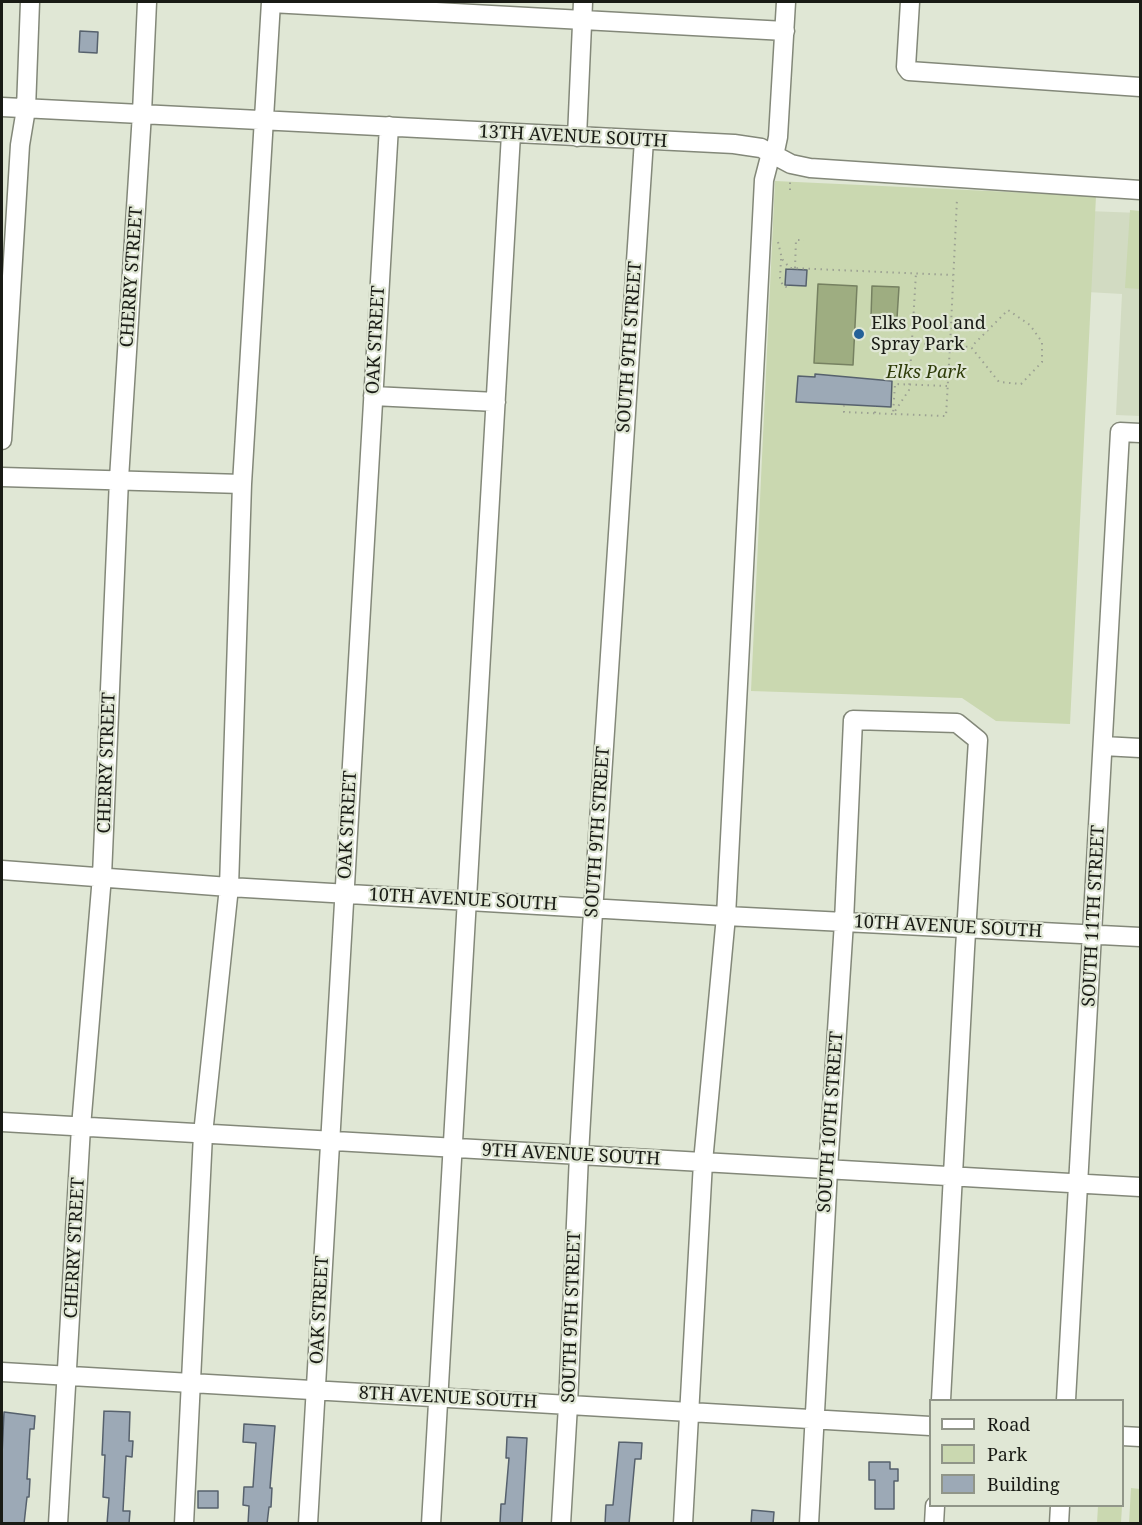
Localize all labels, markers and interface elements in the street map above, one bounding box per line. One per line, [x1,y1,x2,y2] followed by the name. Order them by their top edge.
[478,121,668,153] street label: 13TH AVENUE SOUTH
[116,206,148,348] street label: CHERRY STREET
[613,261,647,433] street label: SOUTH 9TH STREET
[362,285,390,395] street label: OAK STREET
[871,313,986,356] place label: Elks Pool and Spray Park
[852,327,866,341] marker: Elks Pool and Spray Park
[886,362,966,384] park label: Elks Park
[94,692,120,834] street label: CHERRY STREET
[581,746,615,918] street label: SOUTH 9TH STREET
[334,770,362,880] street label: OAK STREET
[1078,825,1110,1007] street label: SOUTH 11TH STREET
[368,884,558,916] street label: 10TH AVENUE SOUTH
[853,911,1043,943] street label: 10TH AVENUE SOUTH
[814,1031,848,1213] street label: SOUTH 10TH STREET
[481,1140,661,1170] street label: 9TH AVENUE SOUTH
[61,1177,89,1319] street label: CHERRY STREET
[558,1231,586,1403] street label: SOUTH 9TH STREET
[306,1255,334,1365] street label: OAK STREET
[358,1383,538,1413] street label: 8TH AVENUE SOUTH
[929,1399,1124,1507] legend
[987,1412,1030,1436] text: Road
[987,1442,1027,1466] text: Park
[987,1472,1060,1496] text: Building

